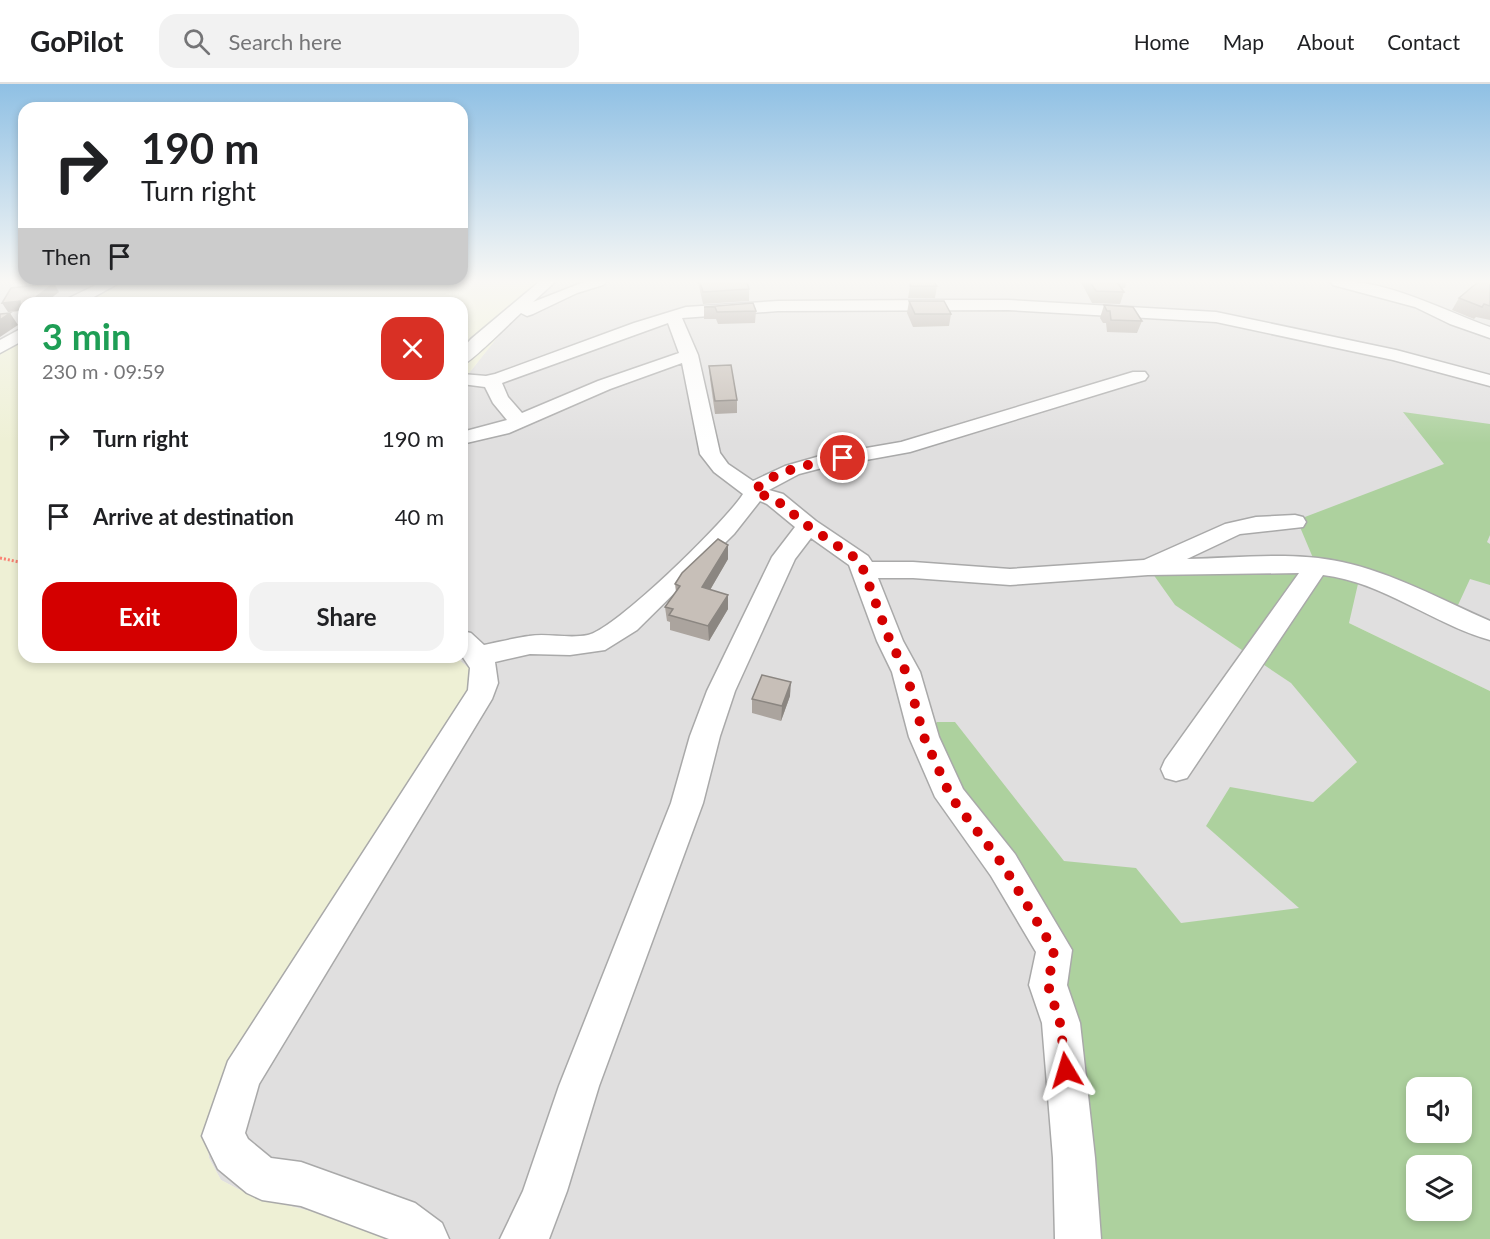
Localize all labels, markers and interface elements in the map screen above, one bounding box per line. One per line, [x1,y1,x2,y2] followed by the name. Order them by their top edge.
[159,14,579,68] search box
[30,24,123,58] text: GoPilot
[180,25,213,58] icon: search
[228,28,342,55] text: Search here
[1134,29,1190,54] text: Home
[1223,29,1264,54] text: Map
[1297,29,1354,54] text: About
[1387,29,1460,54] text: Contact
[141,123,259,173] text: 190 m
[42,126,120,204] icon: right
[141,174,256,207] text: Turn right
[103,240,136,273] icon: arrive
[42,243,91,270] text: Then
[42,314,131,358] text: 3 min
[381,317,444,380] button: close
[42,359,165,383] text: 230 m · 09:59
[42,422,75,455] icon: right
[93,425,188,452] text: Turn right
[382,425,444,452] text: 190 m
[817,432,868,483] pin
[826,441,859,474] icon: arrive
[42,500,75,533] icon: arrive
[93,503,294,530] text: Arrive at destination
[395,503,444,530] text: 40 m
[42,582,237,651] button: Exit
[249,582,444,651] button: Share
[1034,1038,1098,1102] position arrow
[1406,1077,1472,1221] map controls
[1406,1077,1472,1143] button: sound
[1406,1155,1472,1221] button: layers

